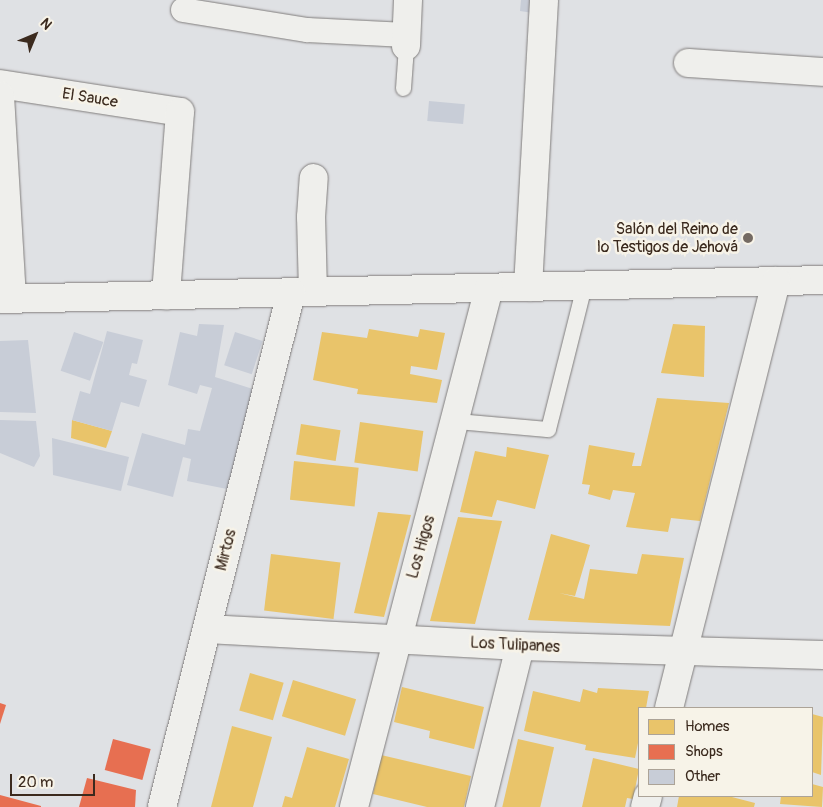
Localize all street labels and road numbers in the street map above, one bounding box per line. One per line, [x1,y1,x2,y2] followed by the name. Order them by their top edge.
[61,84,119,112] street label: El Sauce
[403,513,439,581] street label: Los Higos
[212,527,240,573] street label: Mirtos
[470,633,560,657] street label: Los Tulipanes

